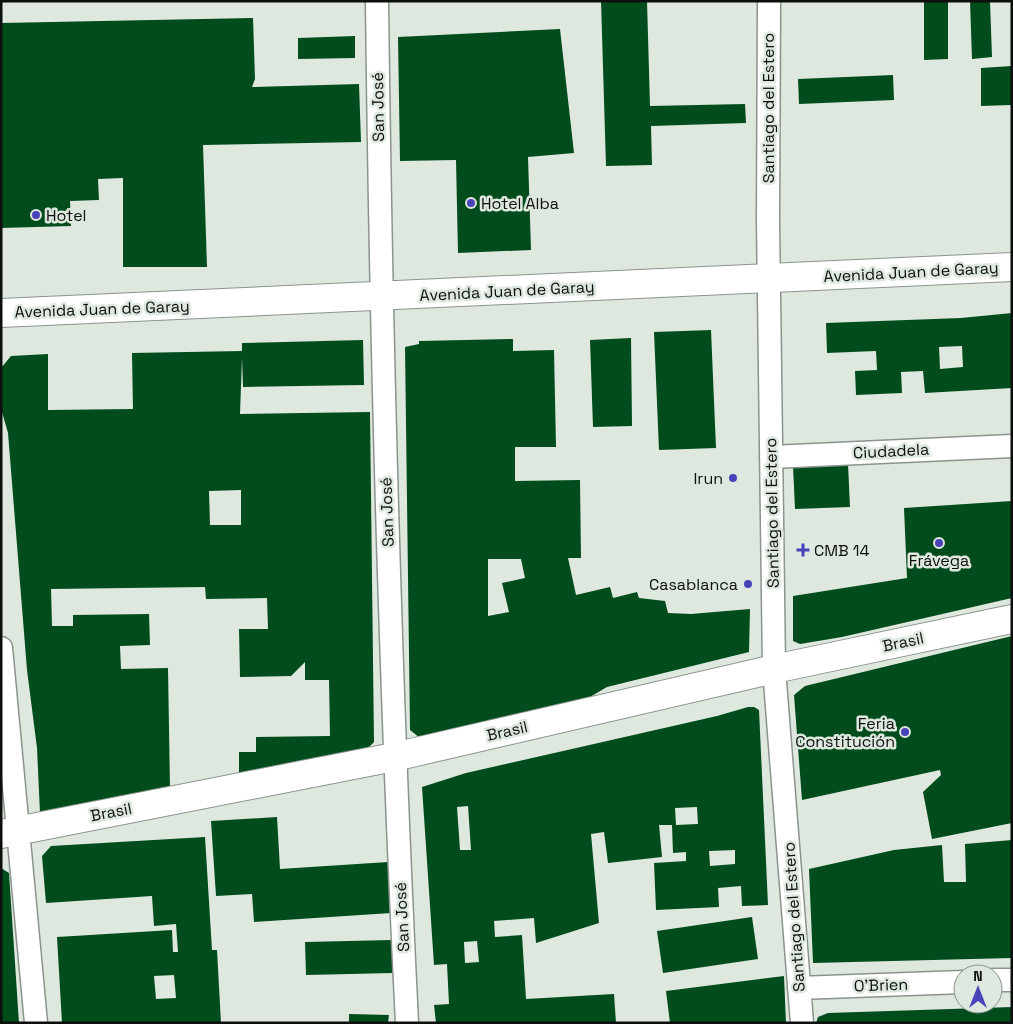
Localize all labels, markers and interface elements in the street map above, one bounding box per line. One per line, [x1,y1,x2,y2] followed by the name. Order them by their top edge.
[758,33,779,183] street label: Santiago del Estero
[367,72,389,142] street label: San José
[481,193,559,214] place label: Hotel Alba
[465,197,477,209] marker: Hotel Alba
[46,205,87,226] place label: Hotel
[30,209,42,221] marker: Hotel
[823,257,999,287] street label: Avenida Juan de Garay
[419,276,595,306] street label: Avenida Juan de Garay
[14,295,190,323] street label: Avenida Juan de Garay
[760,438,784,588] street label: Santiago del Estero
[852,439,930,463] street label: Ciudadela
[693,468,723,489] place label: Irun
[727,472,739,484] marker: Irun
[375,477,399,547] street label: San José
[933,537,945,549] marker: Frávega
[814,540,870,561] place label: CMB 14
[796,543,810,557] marker: CMB 14
[909,550,969,571] place label: Frávega
[649,574,738,595] place label: Casablanca
[742,578,754,590] marker: Casablanca
[880,627,926,657] street label: Brasil
[795,713,895,752] place label: Feria Constitución
[484,716,530,746] street label: Brasil
[899,726,911,738] marker: Feria Constitución
[89,798,133,826] street label: Brasil
[778,841,810,993] street label: Santiago del Estero
[390,882,414,952] street label: San José
[953,964,1003,1014] north arrow
[973,967,983,985] text: N
[853,974,909,996] street label: O'Brien

